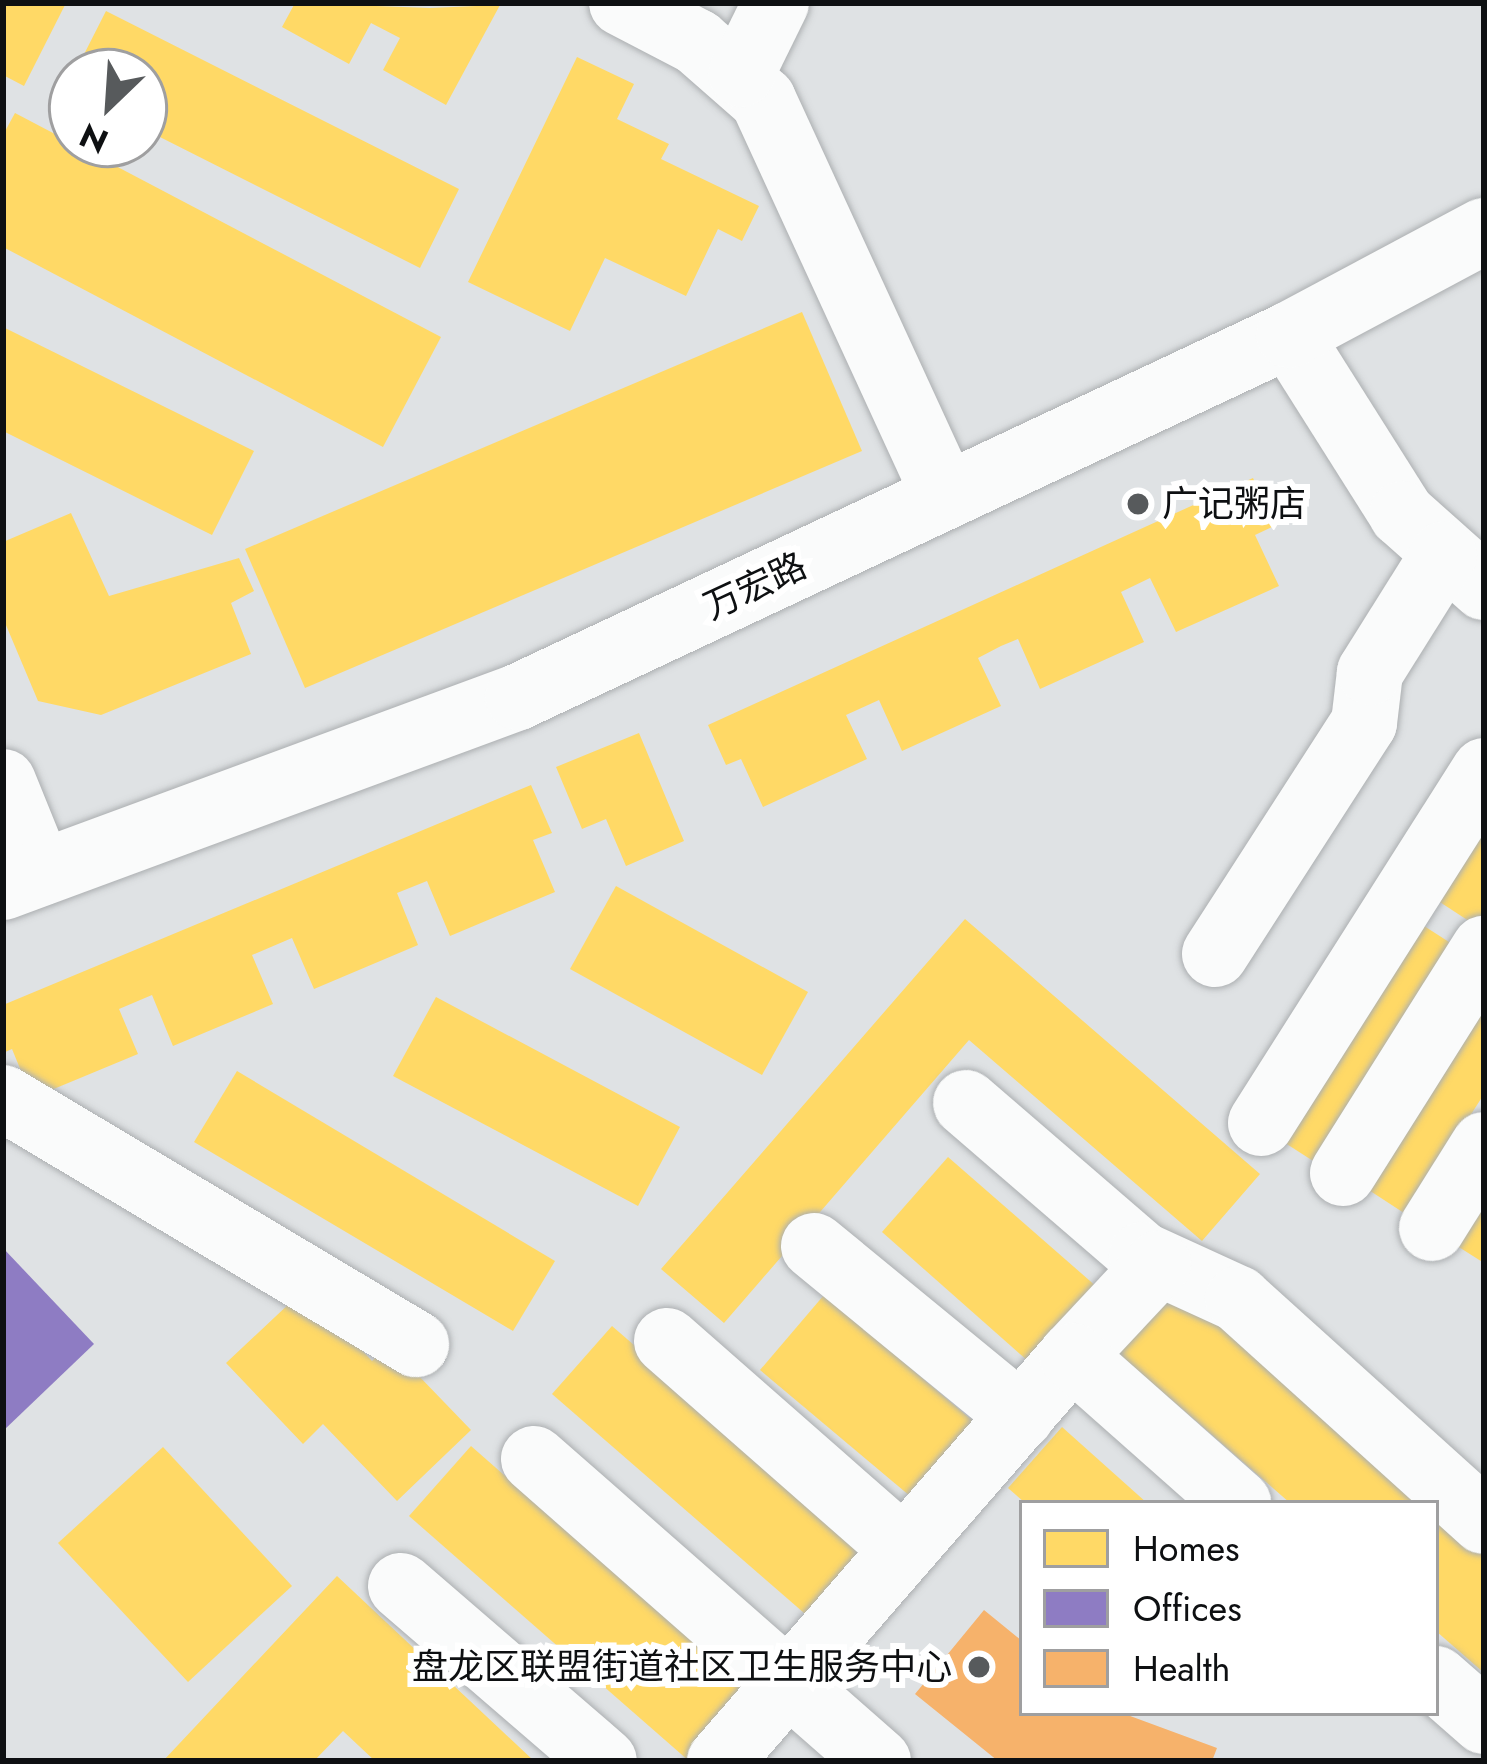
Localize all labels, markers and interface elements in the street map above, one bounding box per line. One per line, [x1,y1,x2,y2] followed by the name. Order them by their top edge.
[48,48,168,168] north arrow
[72,112,116,165] text: N
[1162,482,1306,526] place label: 广记粥店
[1125,491,1151,517] marker: 广记粥店
[697,544,813,628] street label: 万宏路
[1019,1500,1439,1716] legend
[1133,1522,1240,1574] text: Homes
[1133,1582,1242,1634] text: Offices
[1133,1642,1230,1694] text: Health
[412,1645,952,1689] place label: 盘龙区联盟街道社区卫生服务中心
[963,1651,995,1683] marker: 盘龙区联盟街道社区卫生服务中心

